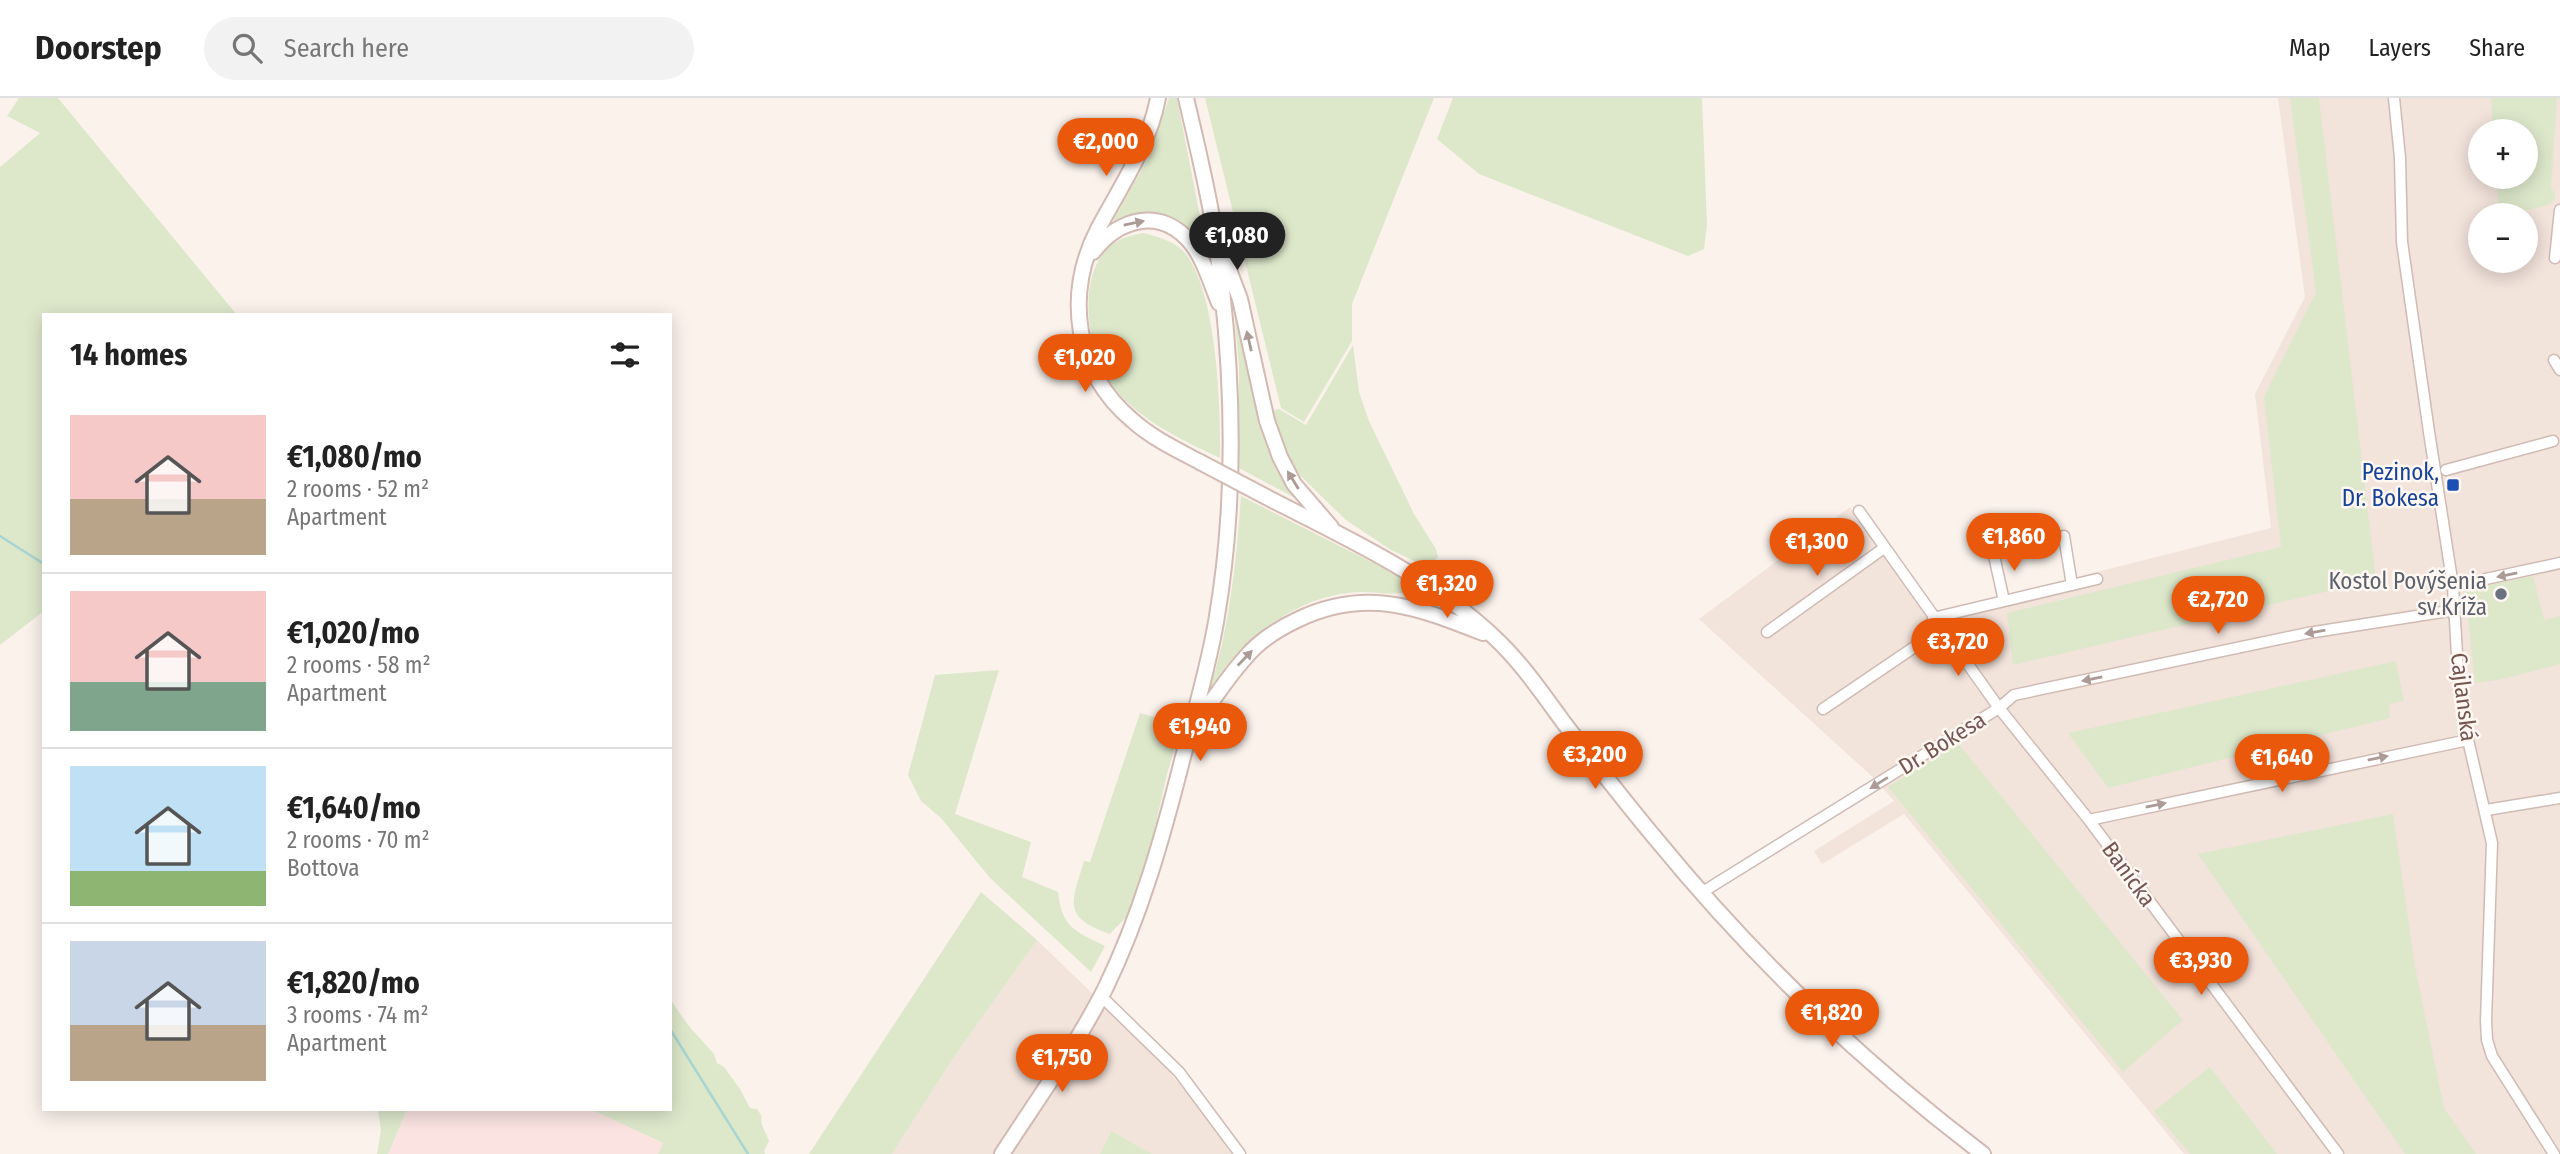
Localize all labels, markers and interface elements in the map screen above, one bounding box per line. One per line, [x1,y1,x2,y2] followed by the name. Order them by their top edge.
[204,17,694,80] search box
[35,28,162,68] text: Doorstep
[228,29,266,67] icon: search
[284,33,409,64] text: Search here
[2289,34,2331,62] text: Map
[2369,34,2431,62] text: Layers
[2469,34,2525,62] text: Share
[1049,118,1163,178] pin: €2,000
[2468,119,2538,273] map controls
[2468,119,2538,189] button: +
[1073,127,1139,155] text: €2,000
[2468,203,2538,273] button: −
[1180,212,1294,272] pin: €1,080
[1123,217,1145,228] one-way arrow
[1205,221,1269,249] text: €1,080
[1243,329,1254,351] one-way arrow
[1028,334,1142,394] pin: €1,020
[606,336,644,374] icon: filters
[70,337,187,373] text: 14 homes
[1054,343,1116,371] text: €1,020
[287,439,422,475] text: €1,080/mo
[126,443,210,527] icon: home
[2342,458,2439,512] place label: Pezinok, Dr. Bokesa
[1286,471,1299,490] one-way arrow
[287,475,429,503] text: 2 rooms · 52 m²
[2445,477,2461,493] marker: Pezinok, Dr. Bokesa
[287,503,387,531] text: Apartment
[1957,514,2071,573] pin: €1,860
[1760,518,1874,578] pin: €1,300
[1982,522,2046,550] text: €1,860
[1786,527,1848,555] text: €1,300
[1390,560,1504,620] pin: €1,320
[2328,567,2487,621] place label: Kostol Povýšenia sv.Kríža
[1417,569,1477,597] text: €1,320
[2496,570,2518,581] one-way arrow
[2161,576,2275,636] pin: €2,720
[2188,585,2248,613] text: €2,720
[2493,586,2509,602] marker: Kostol Povýšenia sv.Kríža
[287,615,420,651] text: €1,020/mo
[1901,618,2015,678] pin: €3,720
[126,619,210,703] icon: home
[1927,627,1989,655] text: €3,720
[2304,627,2326,638] one-way arrow
[1237,650,1254,667] one-way arrow
[287,651,431,679] text: 2 rooms · 58 m²
[2445,651,2483,743] street label: Cajlanská
[2081,673,2103,684] one-way arrow
[287,679,387,707] text: Apartment
[1143,704,1257,763] pin: €1,940
[1893,705,1991,781] street label: Dr. Bokesa
[1169,712,1231,740] text: €1,940
[1538,732,1652,791] pin: €3,200
[2225,734,2339,794] pin: €1,640
[1563,740,1627,768] text: €3,200
[2251,743,2313,771] text: €1,640
[2367,753,2389,764] one-way arrow
[1869,776,1888,789] one-way arrow
[287,790,421,826] text: €1,640/mo
[126,794,210,878] icon: home
[2145,800,2167,811] one-way arrow
[287,826,430,854] text: 2 rooms · 70 m²
[2096,836,2162,912] street label: Banícka
[287,854,360,882] text: Bottova
[2144,937,2258,997] pin: €3,930
[2170,946,2232,974] text: €3,930
[287,965,420,1001] text: €1,820/mo
[126,969,210,1053] icon: home
[1775,990,1889,1049] pin: €1,820
[1801,998,1863,1026] text: €1,820
[287,1001,429,1029] text: 3 rooms · 74 m²
[287,1029,387,1057] text: Apartment
[1005,1034,1119,1094] pin: €1,750
[1032,1043,1092,1071] text: €1,750

